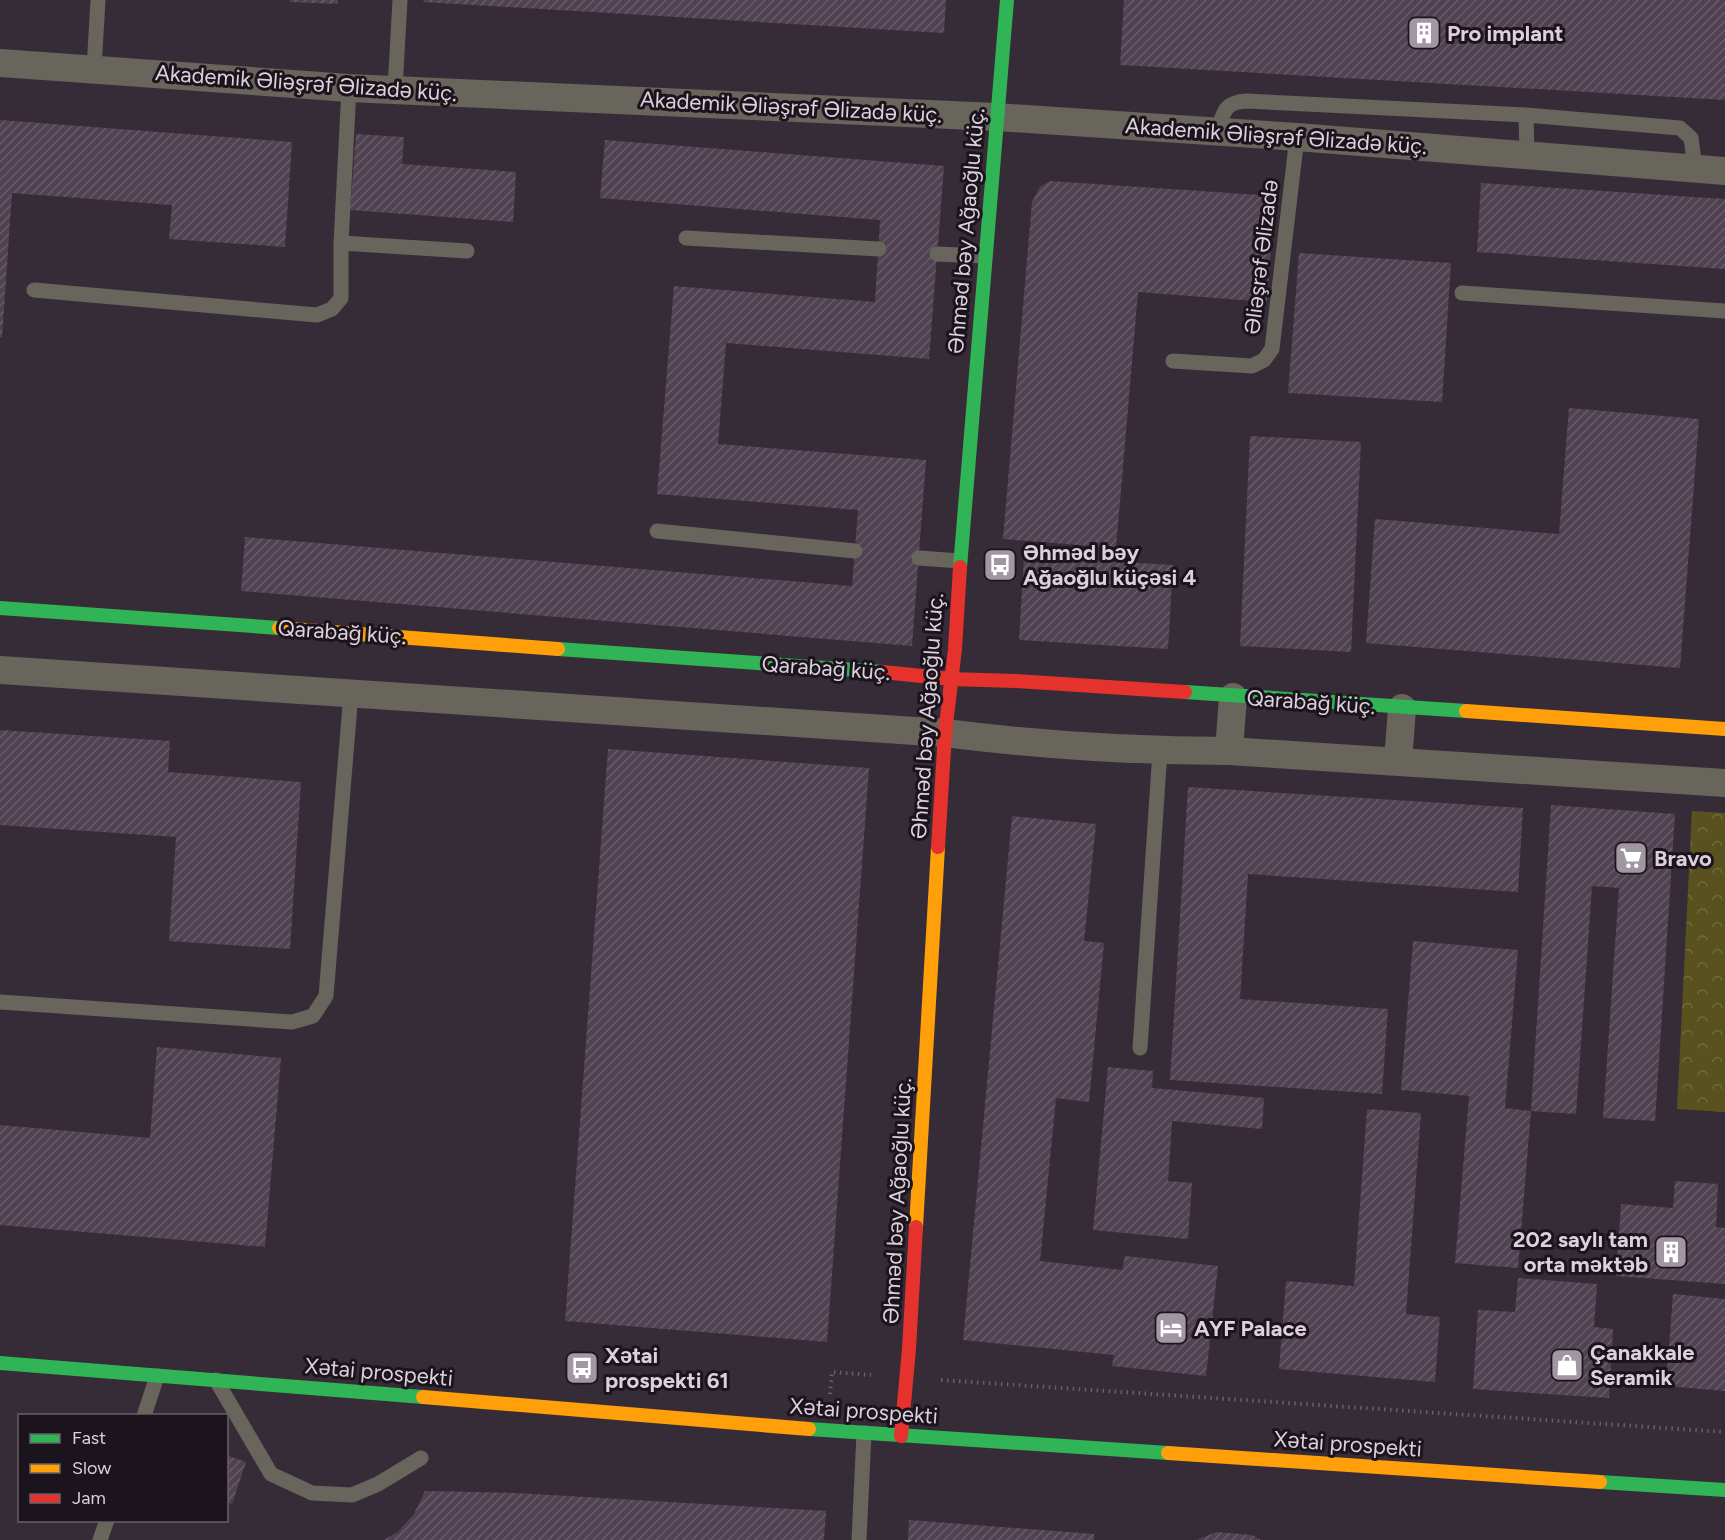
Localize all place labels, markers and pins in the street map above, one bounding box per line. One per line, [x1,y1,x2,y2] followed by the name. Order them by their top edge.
[1406,15,1442,51] building icon: Pro implant
[1447,20,1563,47] place label: Pro implant
[1023,539,1196,591] place label: Əhməd bəy Ağaoğlu küçəsi 4
[982,547,1018,583] bus stop icon: Əhməd bəy Ağaoğlu küçəsi 4
[1613,840,1649,876] supermarket icon: Bravo
[1654,845,1712,872] place label: Bravo
[1513,1226,1648,1278] place label: 202 saylı tam orta məktəb
[1653,1234,1689,1270] building icon: 202 saylı tam orta məktəb
[1153,1310,1189,1346] hotel icon: AYF Palace
[1194,1315,1307,1342] place label: AYF Palace
[1590,1339,1694,1391] place label: Çanakkale Seramik
[605,1342,729,1394] place label: Xətai prospekti 61
[1549,1347,1585,1383] shop icon: Çanakkale Seramik
[564,1350,600,1386] bus stop icon: Xətai prospekti 61

